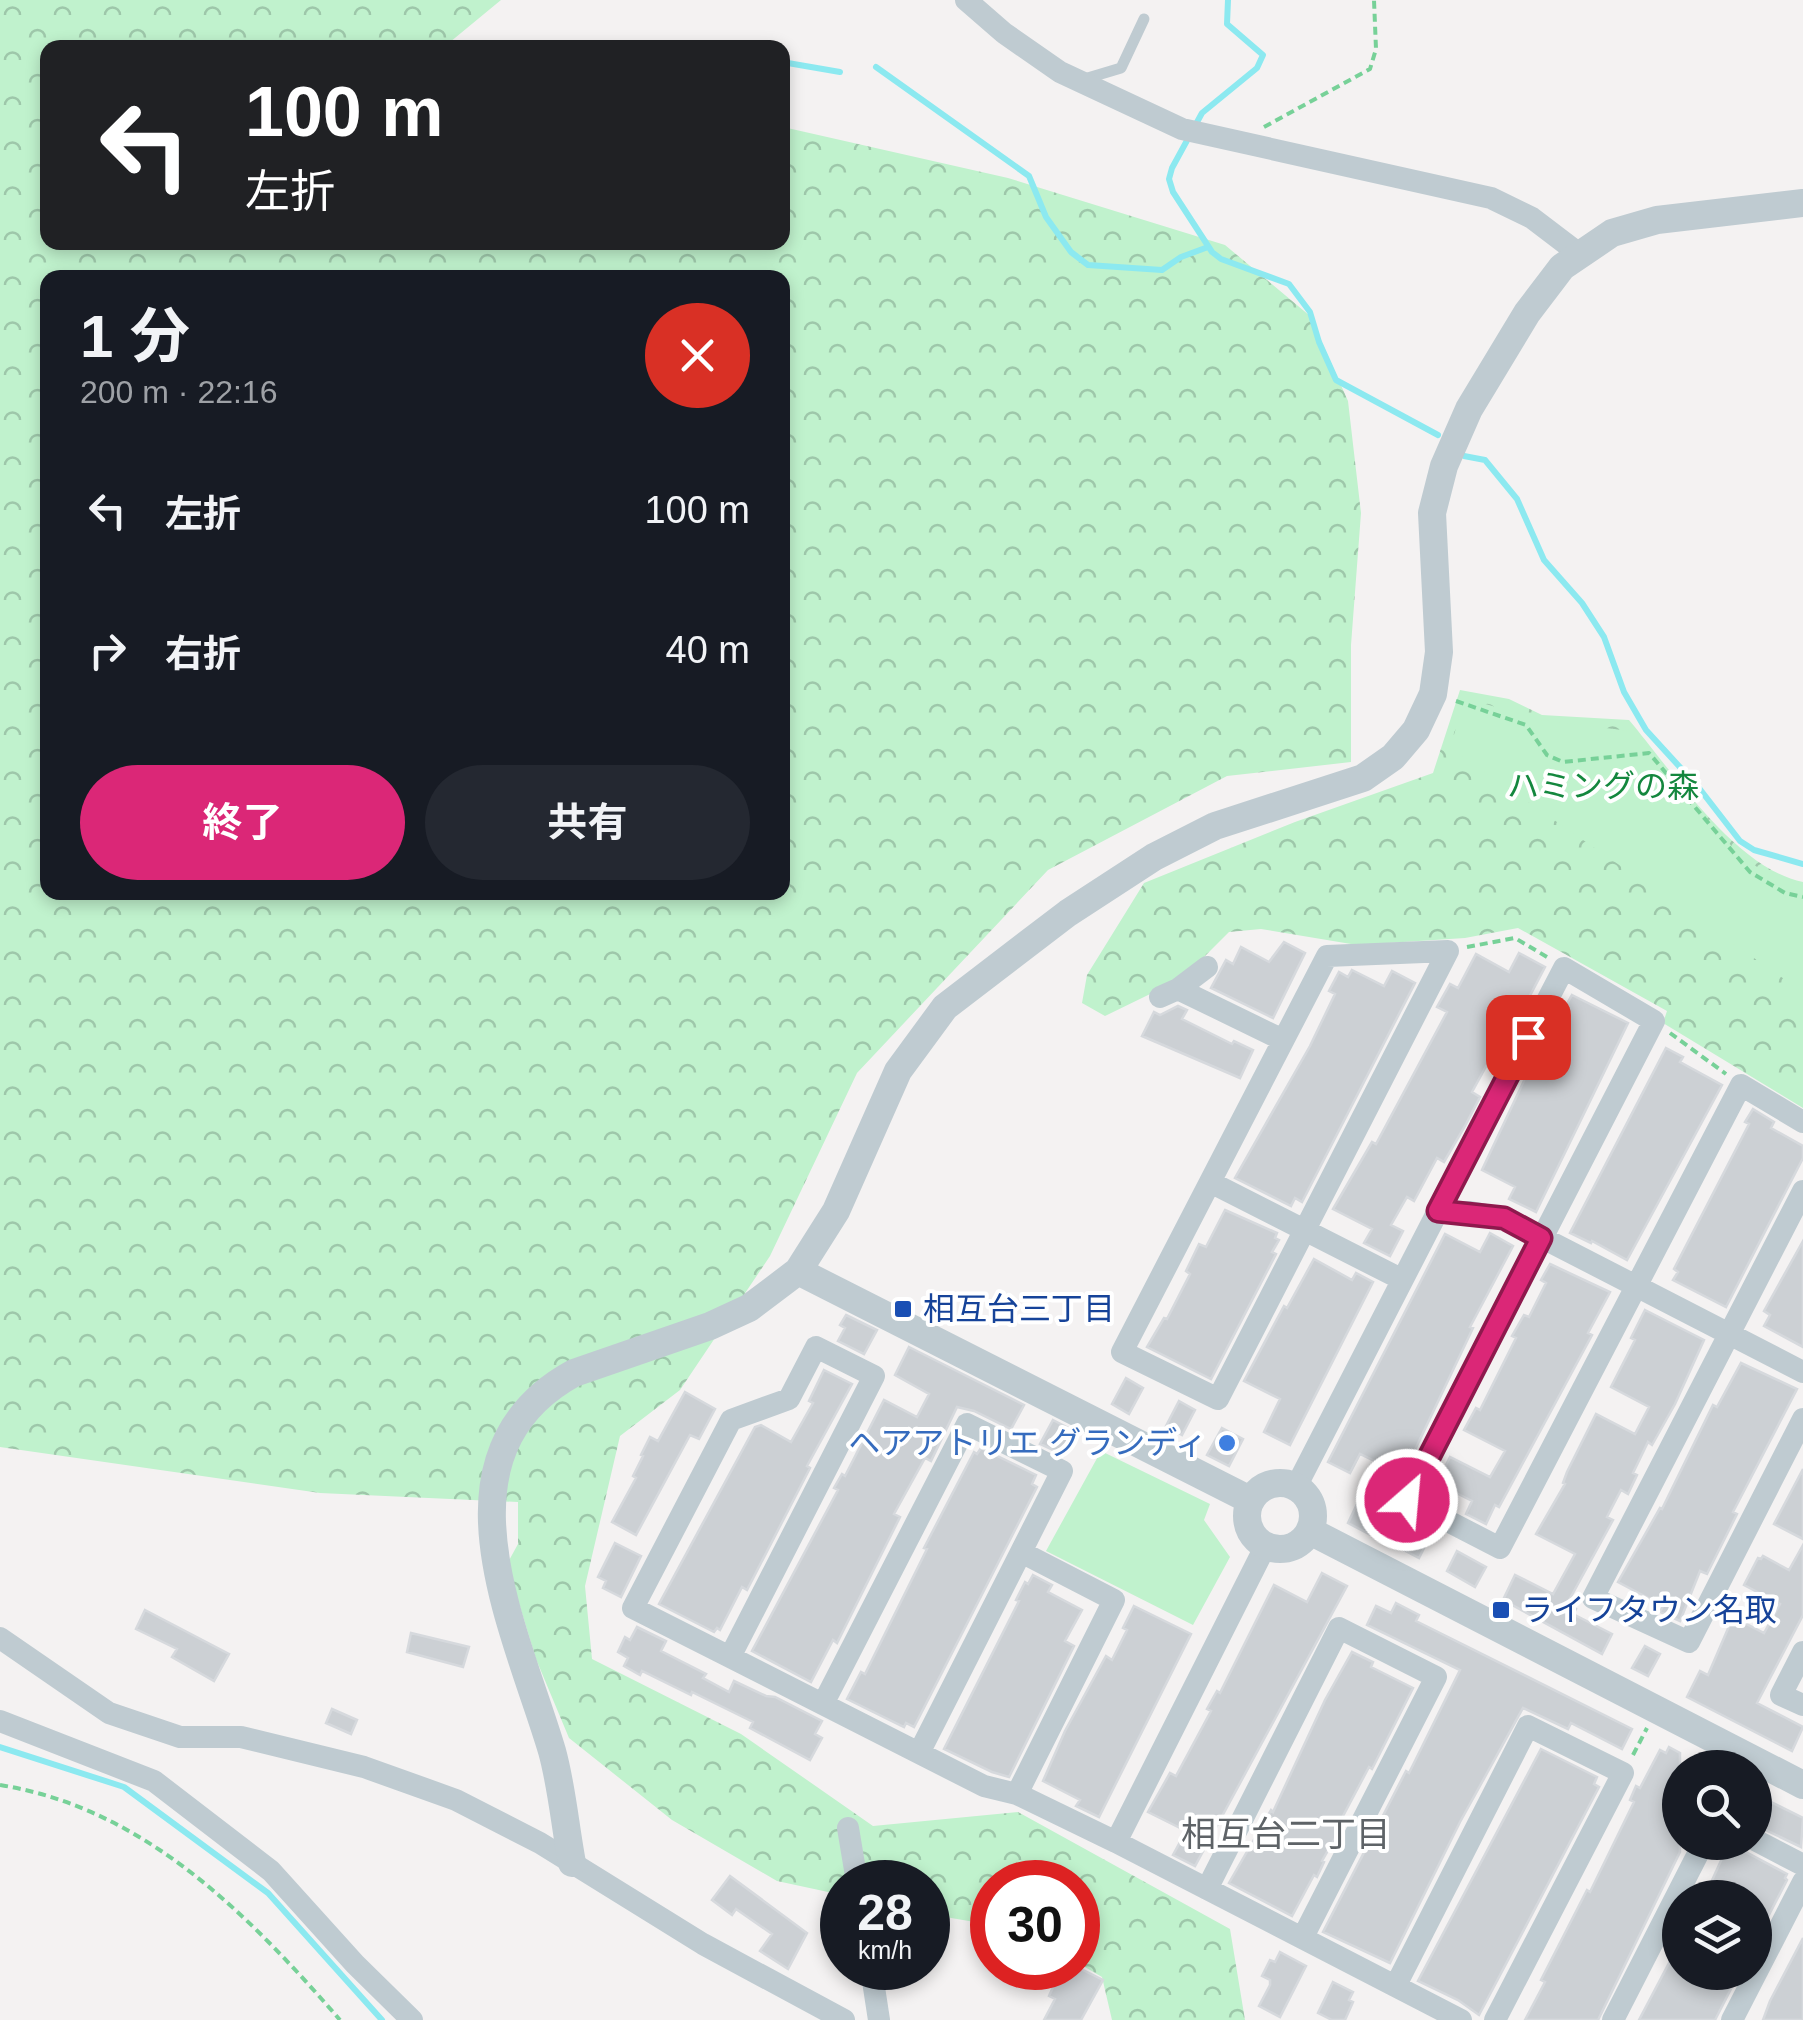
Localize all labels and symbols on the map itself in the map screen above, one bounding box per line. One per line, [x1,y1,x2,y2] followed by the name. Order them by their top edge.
[1507,768,1699,804] park label: ハミングの森
[1486,995,1571,1080] pin
[923,1291,1115,1327] place label: 相互台三丁目
[892,1298,914,1320] marker: 相互台三丁目
[848,1425,1207,1461] place label: ヘアアトリエ グランディ
[1216,1432,1238,1454] marker: ヘアアトリエ グランディ
[1355,1448,1459,1552] position arrow
[1521,1592,1777,1628] place label: ライフタウン名取
[1490,1599,1512,1621] marker: ライフタウン名取
[1181,1814,1391,1853] district label: 相互台二丁目
[970,1860,1100,1990] speed limit sign: 30

